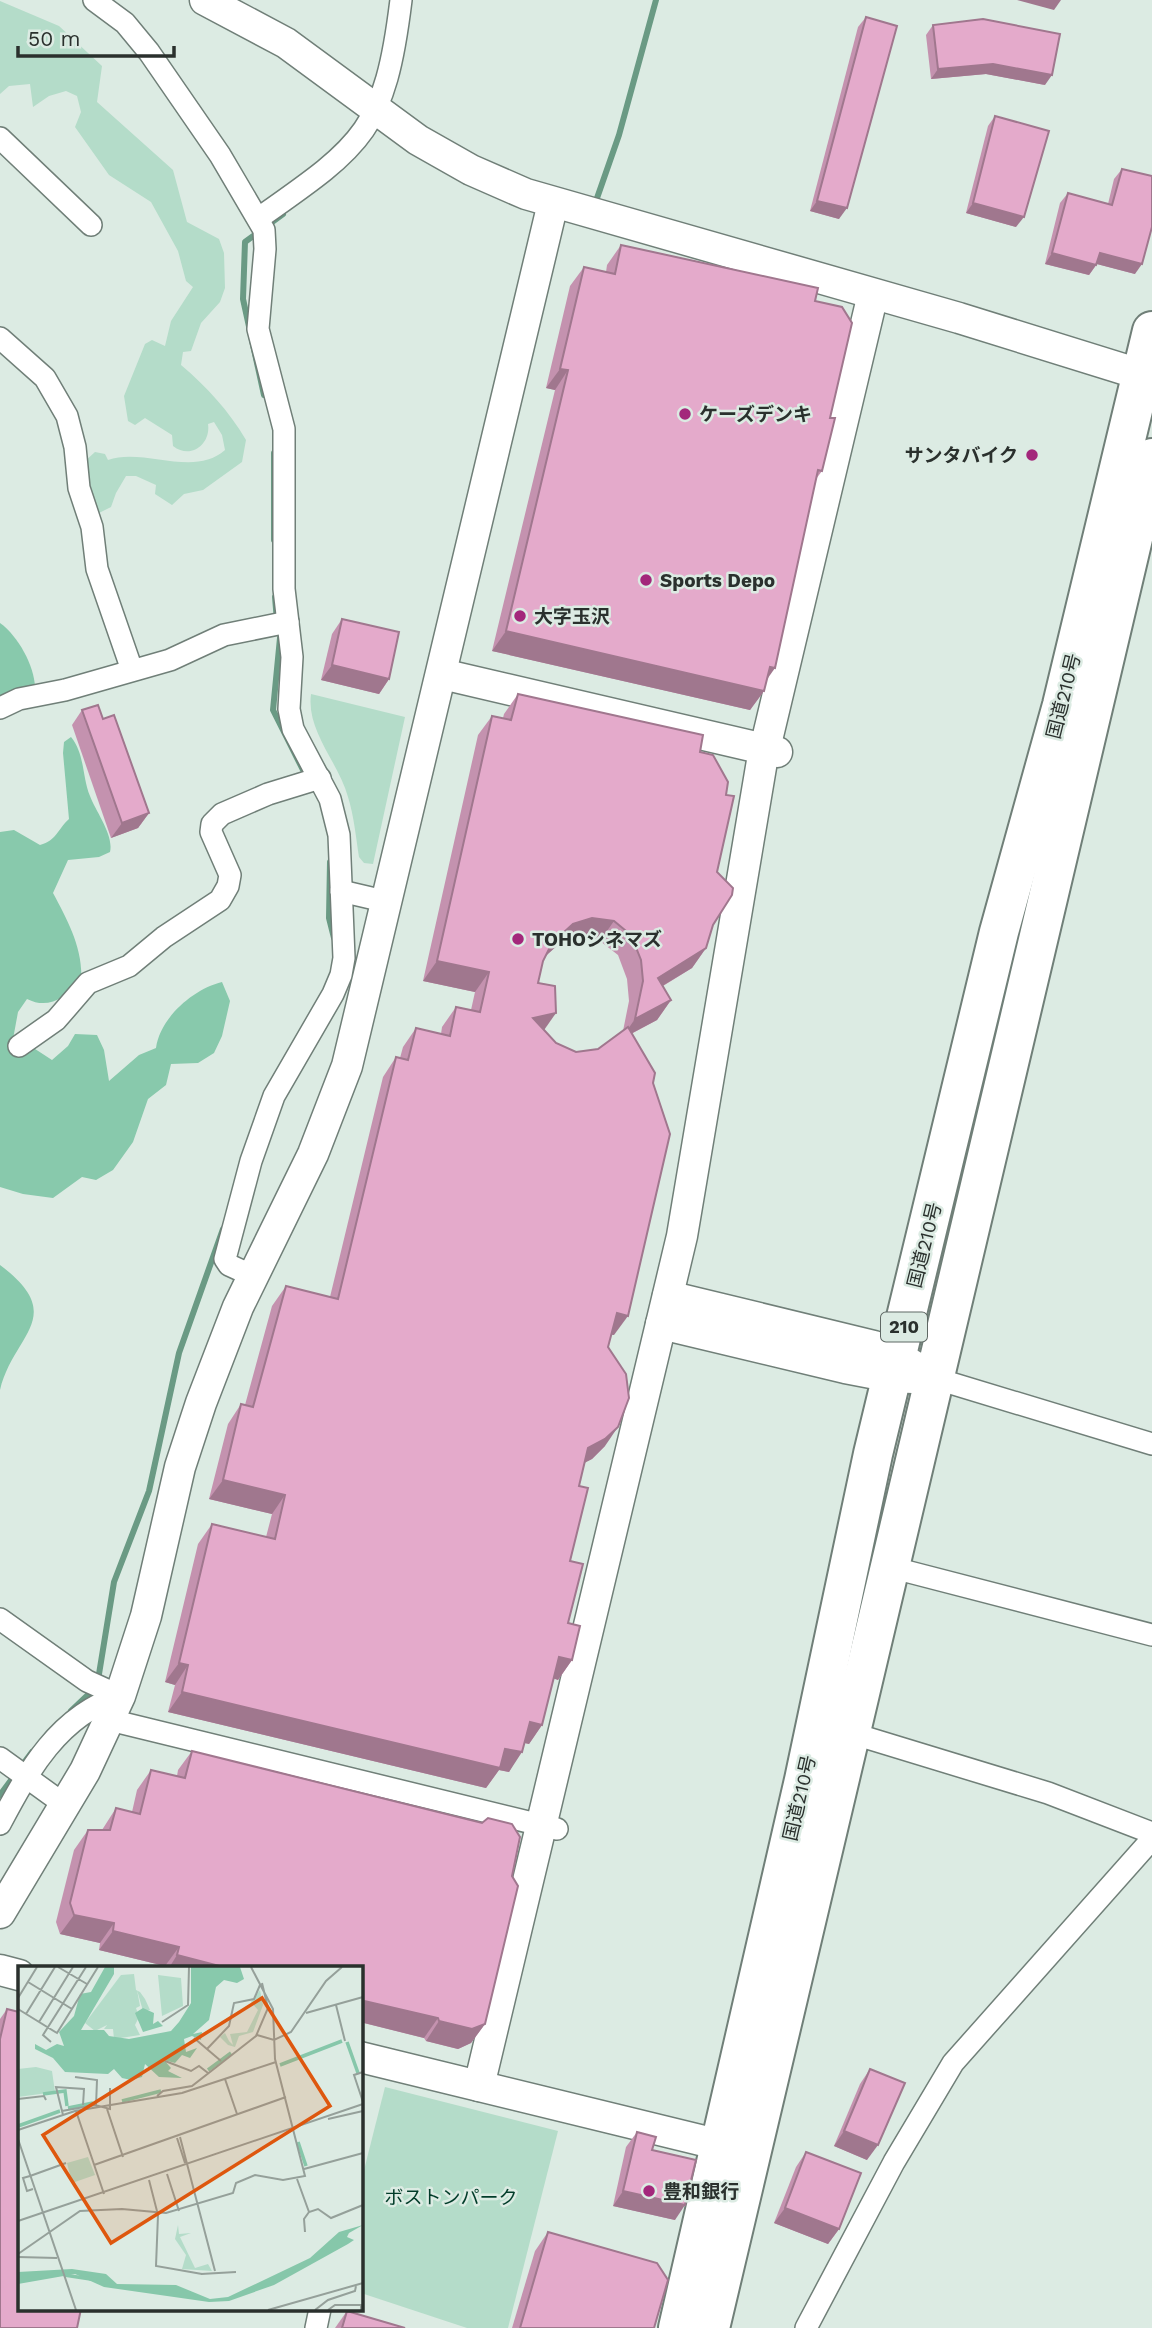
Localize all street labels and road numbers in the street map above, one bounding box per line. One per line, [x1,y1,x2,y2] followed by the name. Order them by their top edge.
[1042,651,1085,741] street label: 国道210号
[903,1200,946,1290] street label: 国道210号
[881,1312,927,1342] road number: 210
[778,1753,821,1843] street label: 国道210号

